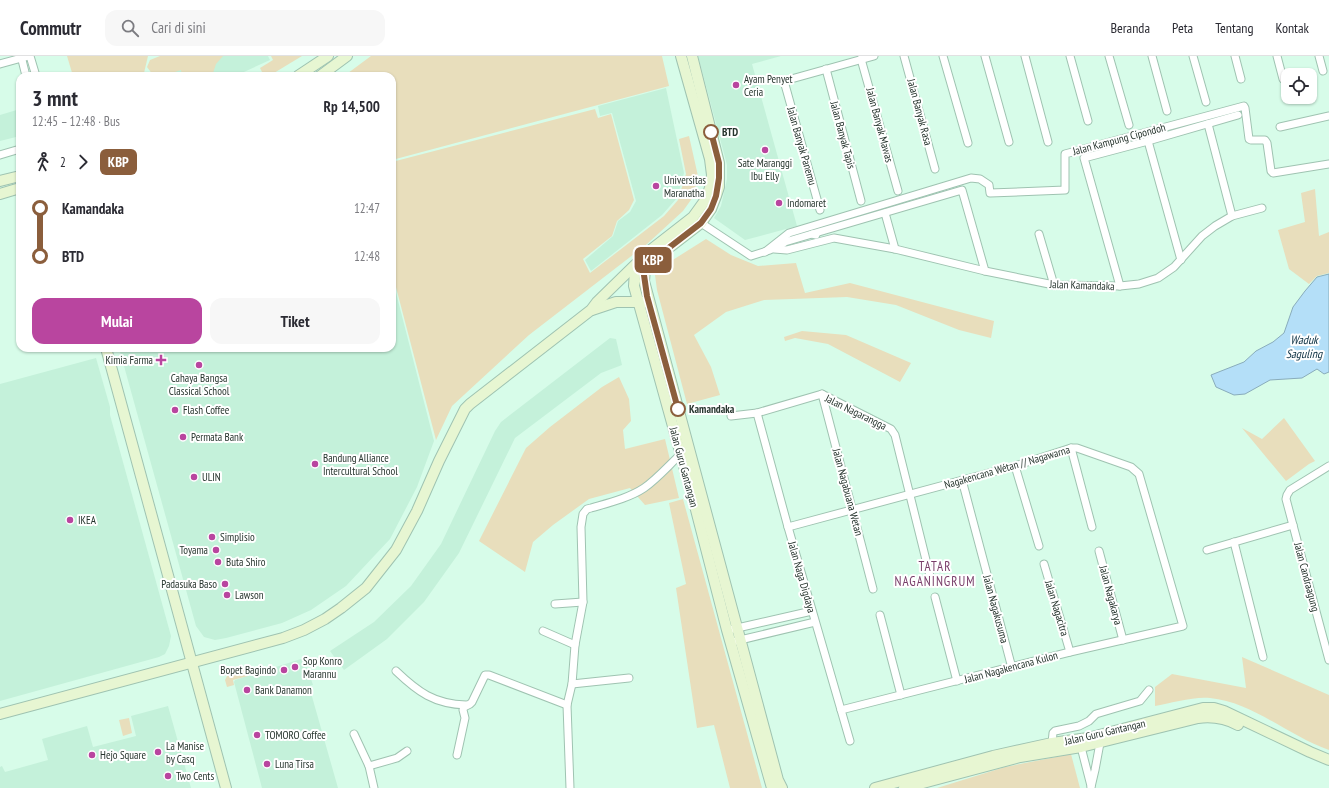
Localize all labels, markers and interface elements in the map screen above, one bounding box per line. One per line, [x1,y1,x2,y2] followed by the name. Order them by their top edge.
[105,10,385,46] search box
[20,16,81,40] text: Commutr
[119,17,141,39] icon: search
[151,18,206,37] text: Cari di sini
[1110,19,1150,37] text: Beranda
[1172,19,1193,37] text: Peta
[1215,19,1254,37] text: Tentang
[1276,19,1309,37] text: Kontak
[1281,68,1317,104] map controls
[1281,68,1317,104] button: locate
[744,72,793,99] place label: Ayam Penyet Ceria
[904,76,936,147] street label: Jalan Banyak Rasa
[731,80,741,90] marker: Ayam Penyet Ceria
[32,84,78,112] text: 3 mnt
[863,85,897,164] street label: Jalan Banyak Mawas
[324,97,380,116] text: Rp 14,500
[827,99,859,171] street label: Jalan Banyak Tapis
[784,104,820,187] street label: Jalan Banyak Panemu
[32,113,120,130] text: 12:45 – 12:48 · Bus
[1070,120,1167,158] street label: Jalan Kampung Cipondoh
[703,124,719,140] marker: BTD
[722,125,738,139] place label: BTD
[760,145,770,155] marker: Sate Maranggi Ibu Elly
[32,151,54,173] icon: walk
[72,151,94,173] icon: forward
[108,153,129,171] text: KBP
[60,154,66,171] text: 2
[738,156,792,183] place label: Sate Maranggi Ibu Elly
[664,173,706,200] place label: Universitas Maranatha
[651,181,661,191] marker: Universitas Maranatha
[787,196,826,210] place label: Indomaret
[774,198,784,208] marker: Indomaret
[62,199,124,218] text: Kamandaka
[354,200,380,217] text: 12:47
[62,247,84,266] text: BTD
[630,247,676,273] line badge: KBP
[354,248,380,265] text: 12:48
[643,251,663,269] text: KBP
[1048,277,1115,293] street label: Jalan Kamandaka
[32,298,202,344] button: Mulai
[210,298,380,344] button: Tiket
[1286,332,1323,361] water label: Waduk Saguling
[105,353,153,367] place label: Kimia Farma
[156,355,166,365] marker: Kimia Farma
[194,360,204,370] marker: Cahaya Bangsa Classical School
[169,371,230,398] place label: Cahaya Bangsa Classical School
[822,391,889,433] street label: Jalan Nagarangga
[670,401,686,417] marker: Kamandaka
[689,402,735,416] place label: Kamandaka
[183,403,230,417] place label: Flash Coffee
[170,405,180,415] marker: Flash Coffee
[666,424,701,509] street label: Jalan Guru Gantangan
[191,430,244,444] place label: Permata Bank
[178,432,188,442] marker: Permata Bank
[942,442,1072,492] street label: Nagakencana Wétan // Nagawarna
[829,446,866,537] street label: Jalan Nagabuana Wetan
[323,451,398,478] place label: Bandung Alliance Intercultural School
[310,459,320,469] marker: Bandung Alliance Intercultural School
[202,470,221,484] place label: ULIN
[189,472,199,482] marker: ULIN
[78,513,97,527] place label: IKEA
[65,515,75,525] marker: IKEA
[220,530,255,544] place label: Simplisio
[207,532,217,542] marker: Simplisio
[785,539,819,614] street label: Jalan Naga Digdaya
[1291,540,1323,613] street label: Jalan Candraagung
[179,543,208,557] place label: Toyama
[211,545,221,555] marker: Toyama
[226,555,266,569] place label: Buta Shiro
[213,557,223,567] marker: Buta Shiro
[894,558,976,590] district label: TATAR NAGANINGRUM
[1096,563,1126,626] street label: Jalan Nagakarya
[980,573,1012,644] street label: Jalan Nagakusuma
[161,577,217,591] place label: Padasuka Baso
[1042,578,1072,637] street label: Jalan Nagacitra
[220,579,230,589] marker: Padasuka Baso
[235,588,264,602] place label: Lawson
[222,590,232,600] marker: Lawson
[962,648,1059,686] street label: Jalan Nagakencana Kulon
[303,654,342,681] place label: Sop Konro Marannu
[290,662,300,672] marker: Sop Konro Marannu
[220,663,276,677] place label: Bopet Bagindo
[279,665,289,675] marker: Bopet Bagindo
[255,683,312,697] place label: Bank Danamon
[242,685,252,695] marker: Bank Danamon
[1062,716,1147,748] street label: Jalan Guru Gantangan
[265,728,326,742] place label: TOMORO Coffee
[252,730,262,740] marker: TOMORO Coffee
[166,739,204,766] place label: La Manise by Casq
[153,747,163,757] marker: La Manise by Casq
[100,748,147,762] place label: Hejo Square
[87,750,97,760] marker: Hejo Square
[275,757,314,771] place label: Luna Tirsa
[262,759,272,769] marker: Luna Tirsa
[176,769,214,783] place label: Two Cents
[163,771,173,781] marker: Two Cents

